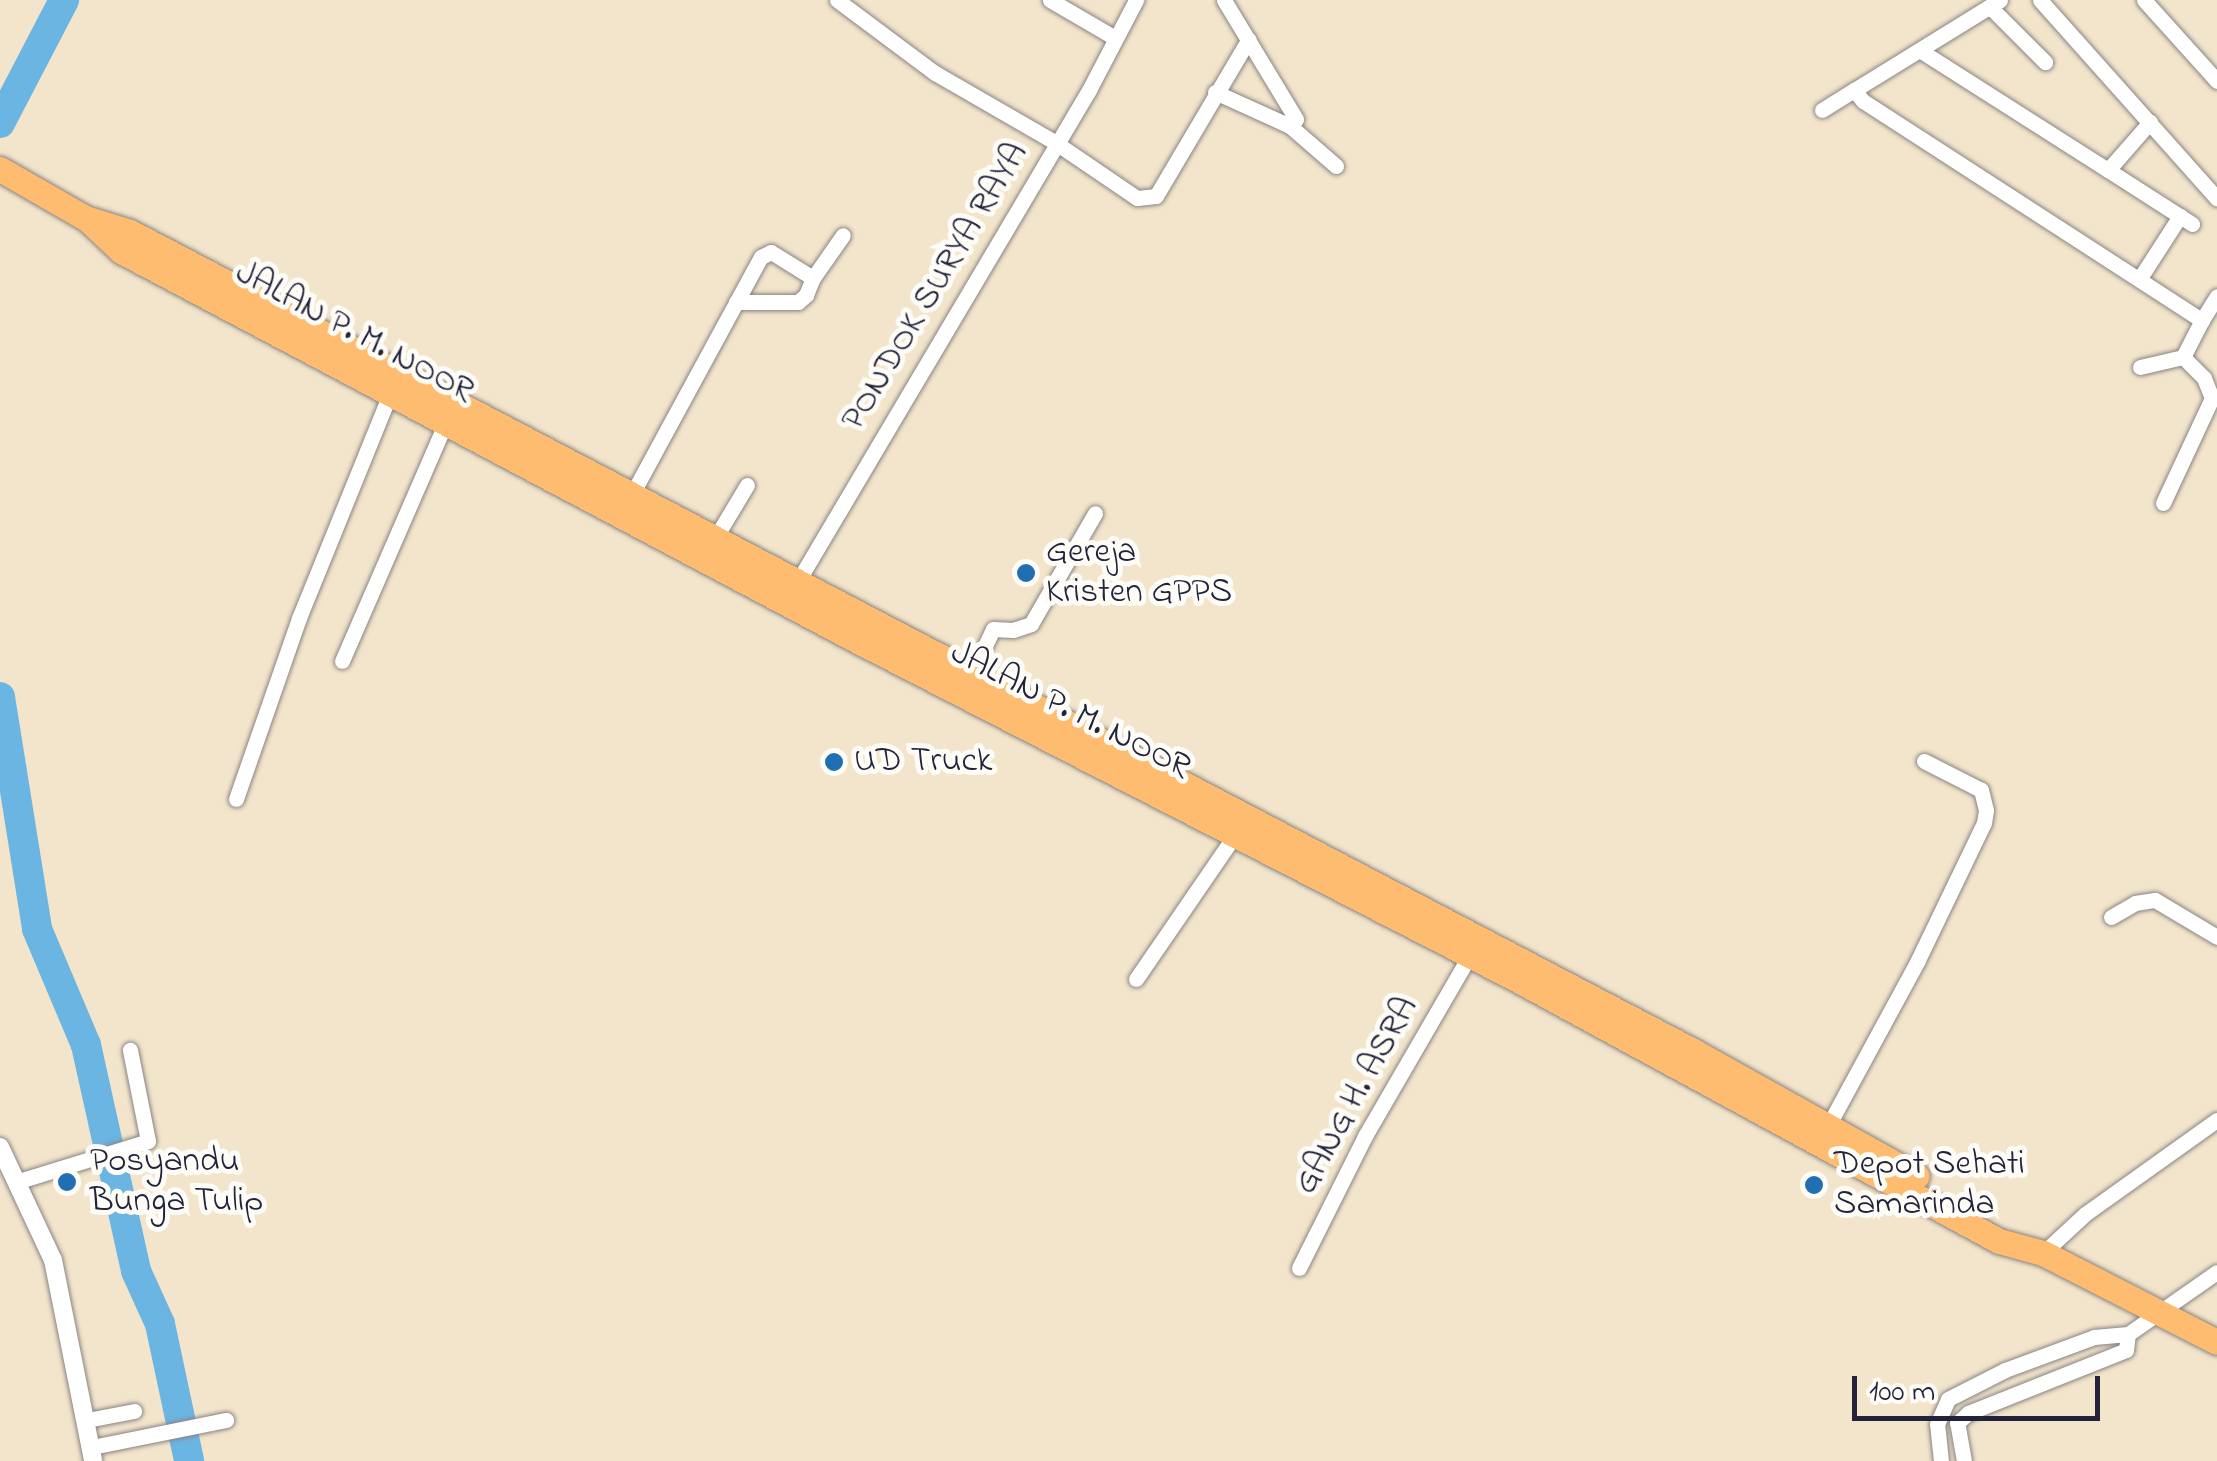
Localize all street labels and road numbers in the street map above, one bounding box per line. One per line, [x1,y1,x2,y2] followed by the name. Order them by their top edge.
[834,136,1038,438] street label: PONDOK SURYA RAYA
[228,253,480,413] street label: JALAN P. M. NOOR
[943,632,1197,790] street label: JALAN P. M. NOOR
[1286,990,1428,1202] street label: GANG H. ASRA

